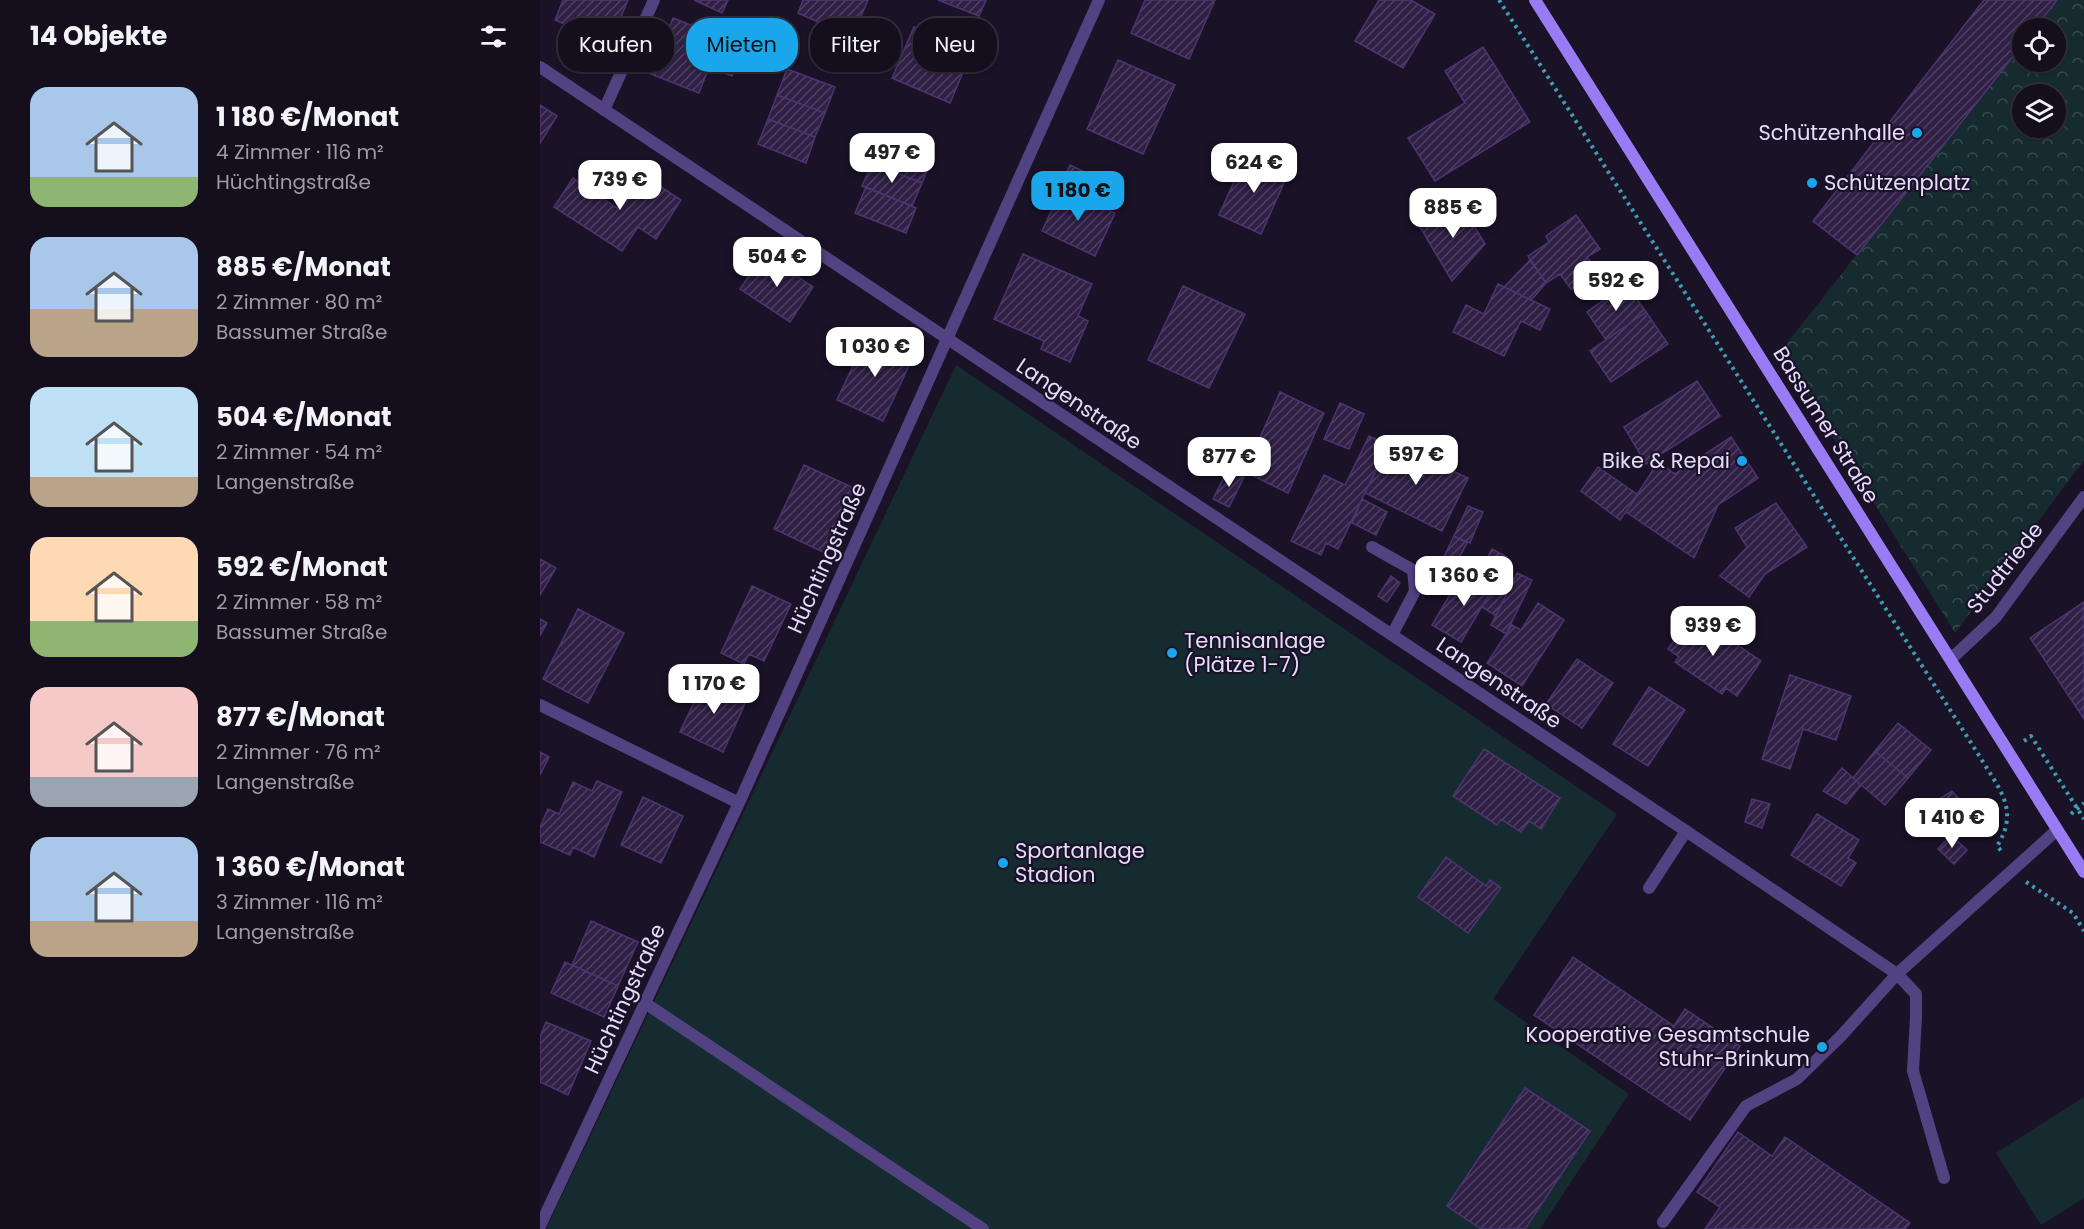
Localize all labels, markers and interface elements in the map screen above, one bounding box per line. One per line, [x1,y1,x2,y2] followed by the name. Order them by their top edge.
[30,18,167,54] text: 14 Objekte
[558,18,674,72] chip: Kaufen
[686,18,798,72] chip: Mieten
[810,18,901,72] chip: Filter
[913,18,997,72] chip: Neu
[2012,18,2066,138] map controls
[2012,18,2066,72] button: locate
[477,20,510,53] icon: filters
[2012,84,2066,138] button: layers
[216,99,399,135] text: 1 180 €/Monat
[78,111,150,183] icon: home
[1758,118,1905,147] place label: Schützenhalle
[1910,126,1924,140] marker: Schützenhalle
[850,133,934,184] pin: 497 €
[216,138,384,166] text: 4 Zimmer · 116 m²
[864,138,920,166] text: 497 €
[1212,143,1296,194] pin: 624 €
[1225,148,1283,176] text: 624 €
[578,160,662,211] pin: 739 €
[592,165,648,193] text: 739 €
[216,168,371,196] text: Hüchtingstraße
[1824,168,1970,197] place label: Schützenplatz
[1023,171,1133,222] pin: 1 180 €
[1045,176,1111,204] text: 1 180 €
[1805,176,1819,190] marker: Schützenplatz
[1411,188,1495,239] pin: 885 €
[1423,193,1483,221] text: 885 €
[735,237,819,288] pin: 504 €
[747,242,807,270] text: 504 €
[216,249,391,285] text: 885 €/Monat
[78,261,150,333] icon: home
[1574,261,1658,312] pin: 592 €
[1588,266,1644,294] text: 592 €
[216,288,382,316] text: 2 Zimmer · 80 m²
[216,318,387,346] text: Bassumer Straße
[820,327,930,378] pin: 1 030 €
[840,332,910,360] text: 1 030 €
[1766,341,1886,509] street label: Bassumer Straße
[1011,351,1148,456] street label: Langenstraße
[216,399,392,435] text: 504 €/Monat
[78,411,150,483] icon: home
[1374,435,1458,486] pin: 597 €
[1187,437,1271,488] pin: 877 €
[216,438,382,466] text: 2 Zimmer · 54 m²
[1388,440,1444,468] text: 597 €
[1202,442,1256,470] text: 877 €
[1602,446,1730,475] place label: Bike & Repai
[1735,454,1749,468] marker: Bike & Repai
[216,468,354,496] text: Langenstraße
[780,478,873,638] street label: Hüchtingstraße
[1960,516,2049,619] street label: Studtriede
[216,549,388,585] text: 592 €/Monat
[1409,556,1519,607] pin: 1 360 €
[78,561,150,633] icon: home
[1429,561,1499,589] text: 1 360 €
[216,588,382,616] text: 2 Zimmer · 58 m²
[1671,606,1755,657] pin: 939 €
[1685,611,1741,639] text: 939 €
[216,618,387,646] text: Bassumer Straße
[1184,626,1326,679] place label: Tennisanlage (Plätze 1-7)
[1431,630,1568,735] street label: Langenstraße
[1165,646,1179,660] marker: Tennisanlage (Plätze 1-7)
[659,664,769,715] pin: 1 170 €
[682,669,746,697] text: 1 170 €
[216,699,385,735] text: 877 €/Monat
[78,711,150,783] icon: home
[216,738,381,766] text: 2 Zimmer · 76 m²
[216,768,354,796] text: Langenstraße
[1897,798,2007,849] pin: 1 410 €
[1919,803,1985,831] text: 1 410 €
[1015,836,1145,889] place label: Sportanlage Stadion
[216,849,405,885] text: 1 360 €/Monat
[996,856,1010,870] marker: Sportanlage Stadion
[78,861,150,933] icon: home
[216,888,383,916] text: 3 Zimmer · 116 m²
[216,918,354,946] text: Langenstraße
[577,919,672,1079] street label: Hüchtingstraße
[1526,1020,1810,1073] place label: Kooperative Gesamtschule Stuhr-Brinkum
[1815,1040,1829,1054] marker: Kooperative Gesamtschule Stuhr-Brinkum

